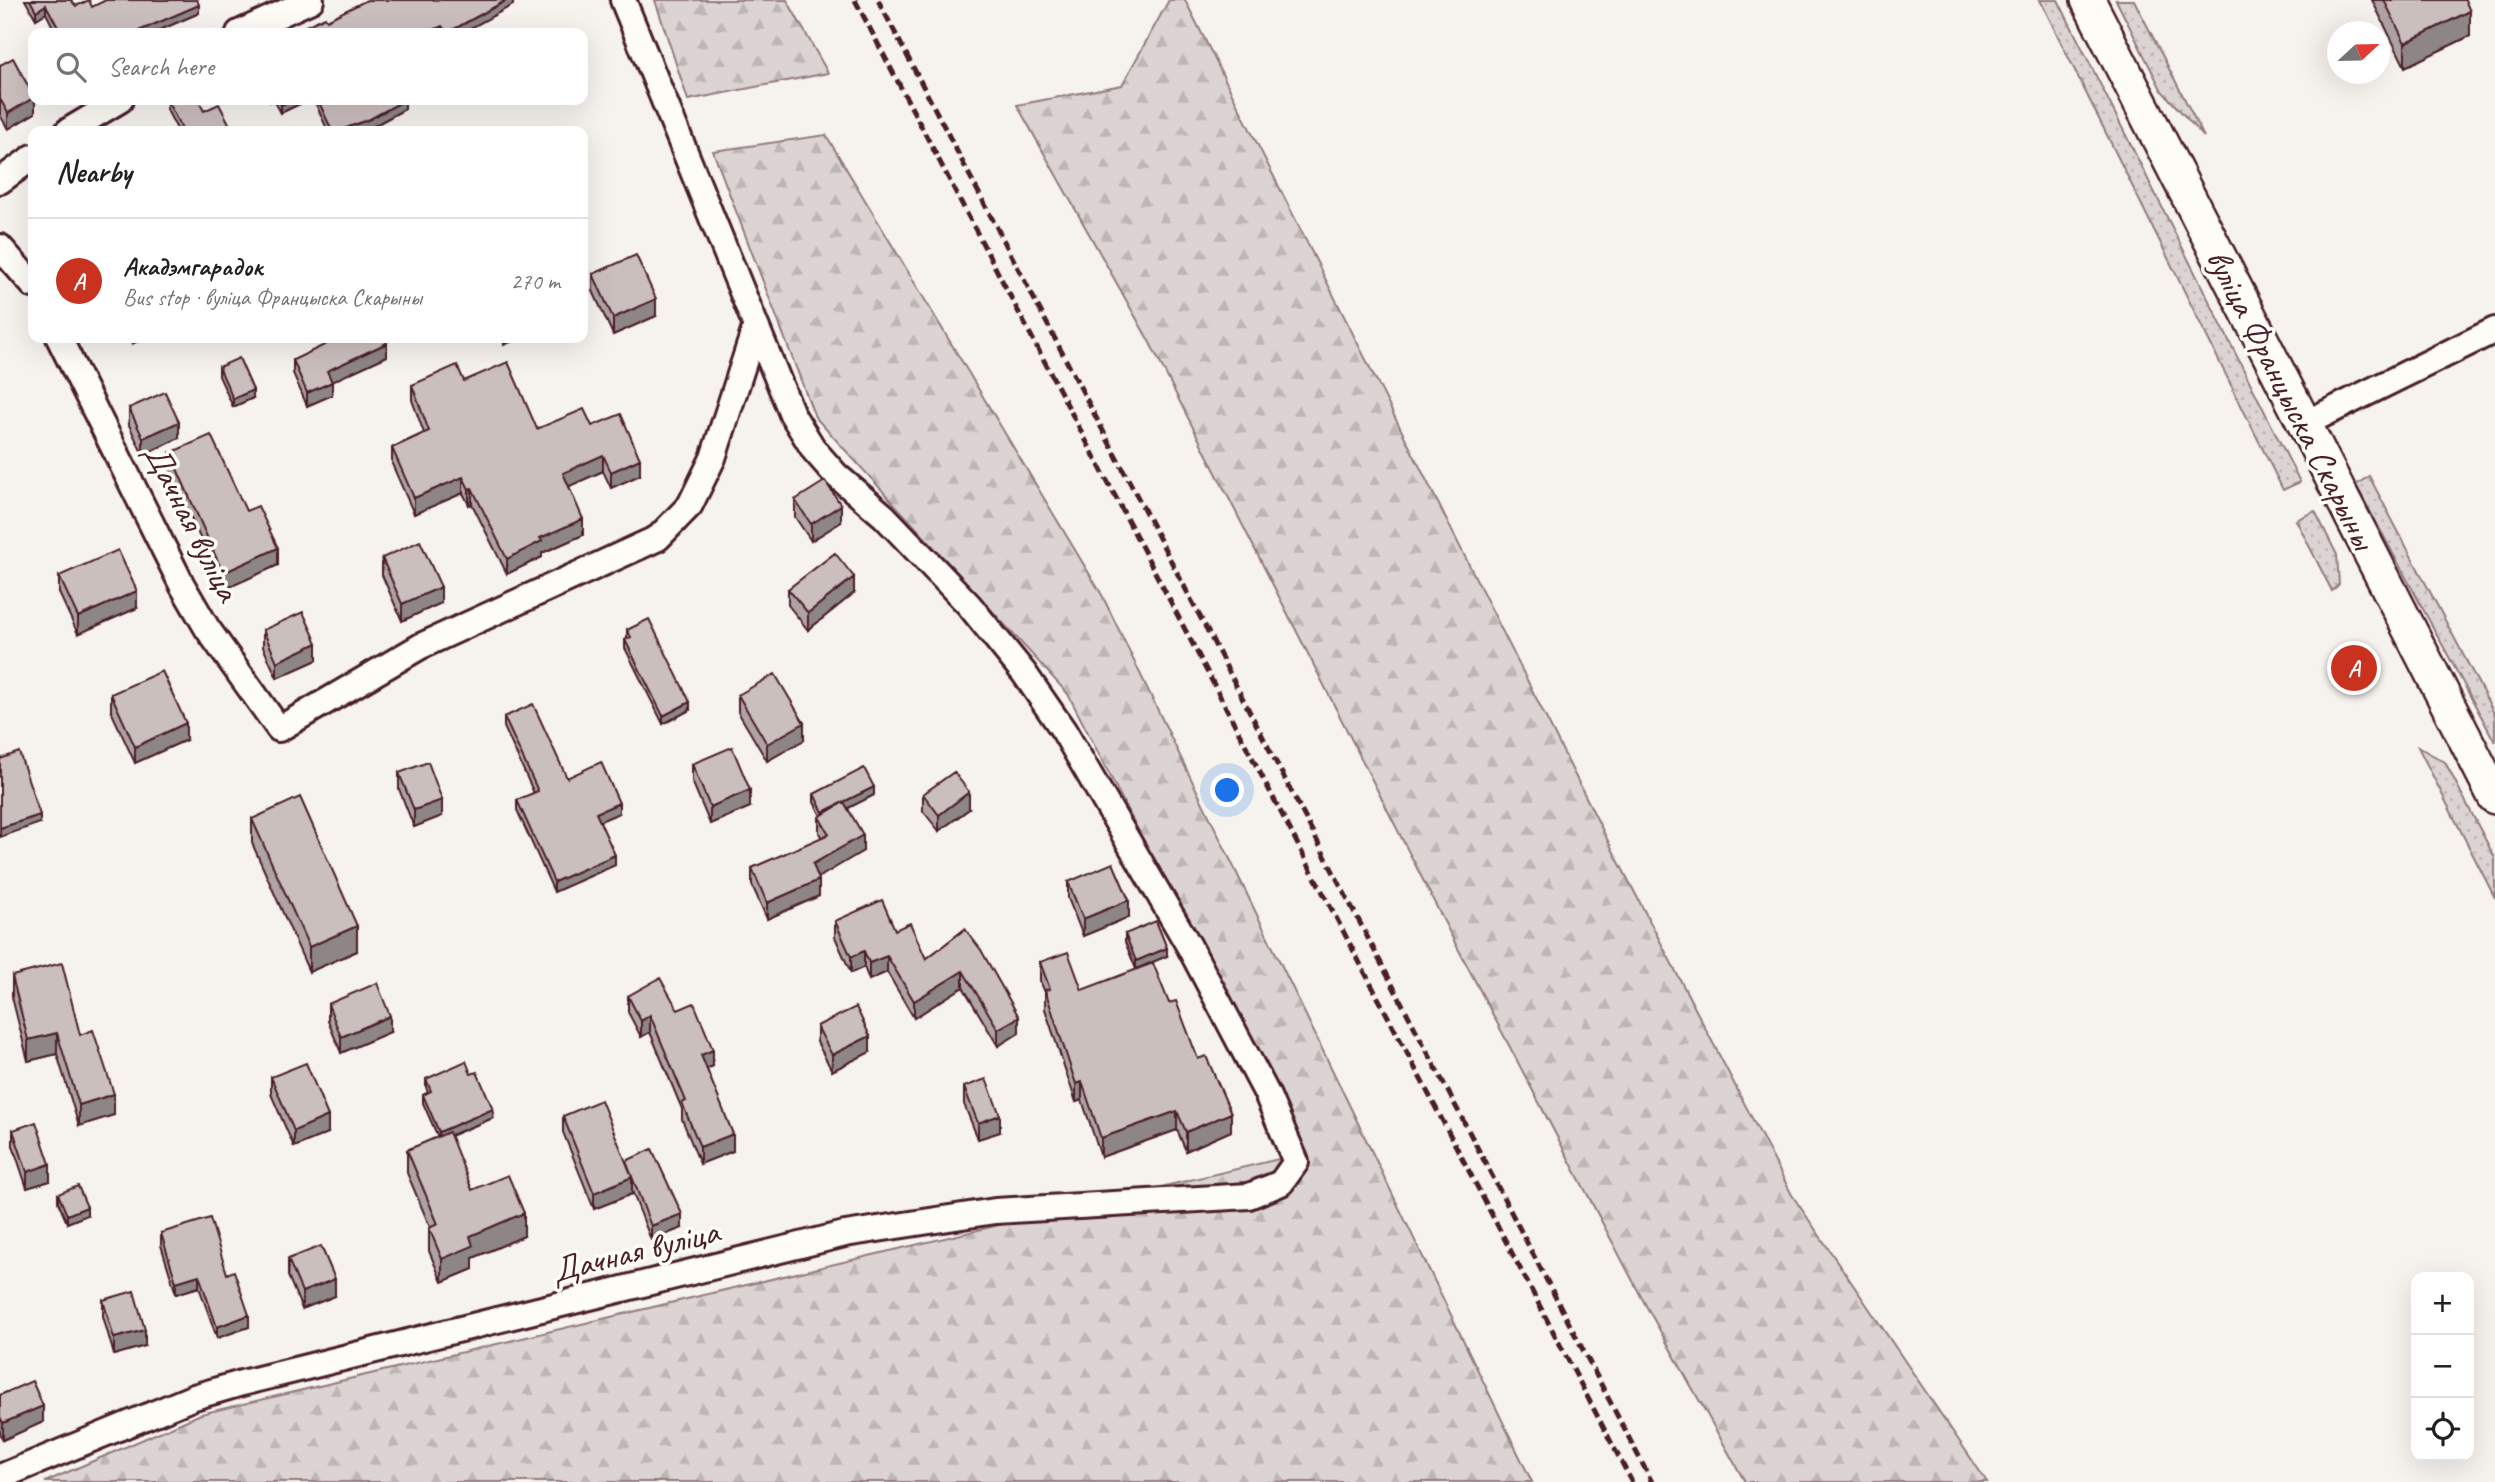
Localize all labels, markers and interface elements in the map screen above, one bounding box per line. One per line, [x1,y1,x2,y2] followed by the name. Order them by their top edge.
[2327,21,2390,84] north arrow
[28,28,588,105] search box
[52,48,90,86] icon: search
[108,50,214,83] text: Search here
[56,153,132,191] text: Nearby
[2196,241,2387,559] street label: вуліца Францыска Скарыны
[123,250,263,283] text: Акадэмгарадок
[73,267,85,296] text: A
[511,267,560,296] text: 270 m
[123,283,422,312] text: Bus stop · вуліца Францыска Скарыны
[133,436,252,611] street label: Дачная вуліца
[2331,642,2377,694] pin: A
[1210,773,1244,807] your location
[547,1208,726,1294] street label: Дачная вуліца
[2411,1272,2474,1461] map controls
[2411,1272,2474,1335] button: +
[2411,1335,2474,1398] button: −
[2411,1398,2474,1461] button: locate

